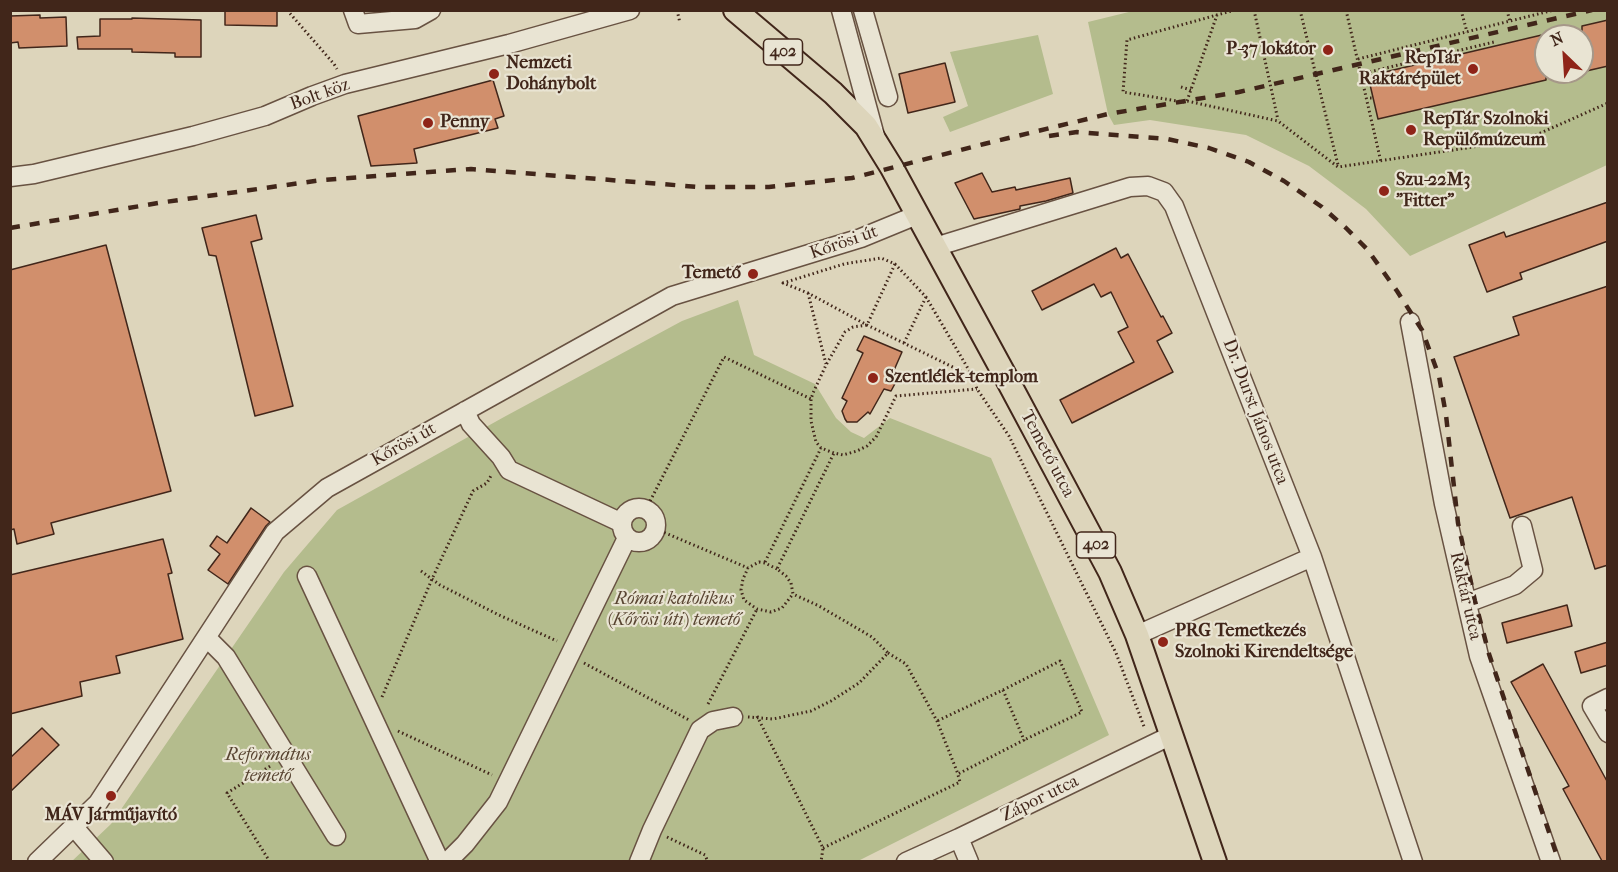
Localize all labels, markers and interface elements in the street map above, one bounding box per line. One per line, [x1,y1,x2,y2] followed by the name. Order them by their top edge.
[1534,24,1594,84] north arrow
[1548,28,1567,50] text: N
[764,39,802,65] road number: 402
[1226,39,1316,61] place label: P-37 lokátor
[1321,43,1335,57] marker: P-37 lokátor
[1359,48,1461,90] place label: RepTár Raktárépület
[506,53,596,96] place label: Nemzeti Dohánybolt
[1466,62,1480,76] marker: RepTár Raktárépület
[487,67,501,81] marker: Nemzeti Dohánybolt
[287,74,353,116] street label: Bolt köz
[1423,109,1549,152] place label: RepTár Szolnoki Repülőmúzeum
[440,112,489,134] place label: Penny
[421,116,435,130] marker: Penny
[1404,123,1418,137] marker: RepTár Szolnoki Repülőmúzeum
[1396,170,1470,213] place label: Szu-22M3 "Fitter"
[1377,184,1391,198] marker: Szu-22M3 "Fitter"
[807,221,881,265] street label: Kőrösi út
[682,263,741,285] place label: Temető
[746,267,760,281] marker: Temető
[1217,336,1293,488] street label: Dr. Durst János utca
[885,367,1038,389] place label: Szentlélek-templom
[866,371,880,385] marker: Szentlélek-templom
[1015,407,1079,501] street label: Temető utca
[368,418,440,472] street label: Kőrösi út
[1076,532,1116,558] road number: 402
[1444,550,1486,642] street label: Raktár utca
[608,589,740,632] park label: Római katolikus (Kőrösi úti) temető
[1175,621,1353,664] place label: PRG Temetkezés Szolnoki Kirendeltsége
[1156,635,1170,649] marker: PRG Temetkezés Szolnoki Kirendeltsége
[225,745,311,788] park label: Református temető
[998,771,1082,827] street label: Zápor utca
[104,789,118,803] marker: MÁV Járműjavító
[45,805,177,827] place label: MÁV Járműjavító

